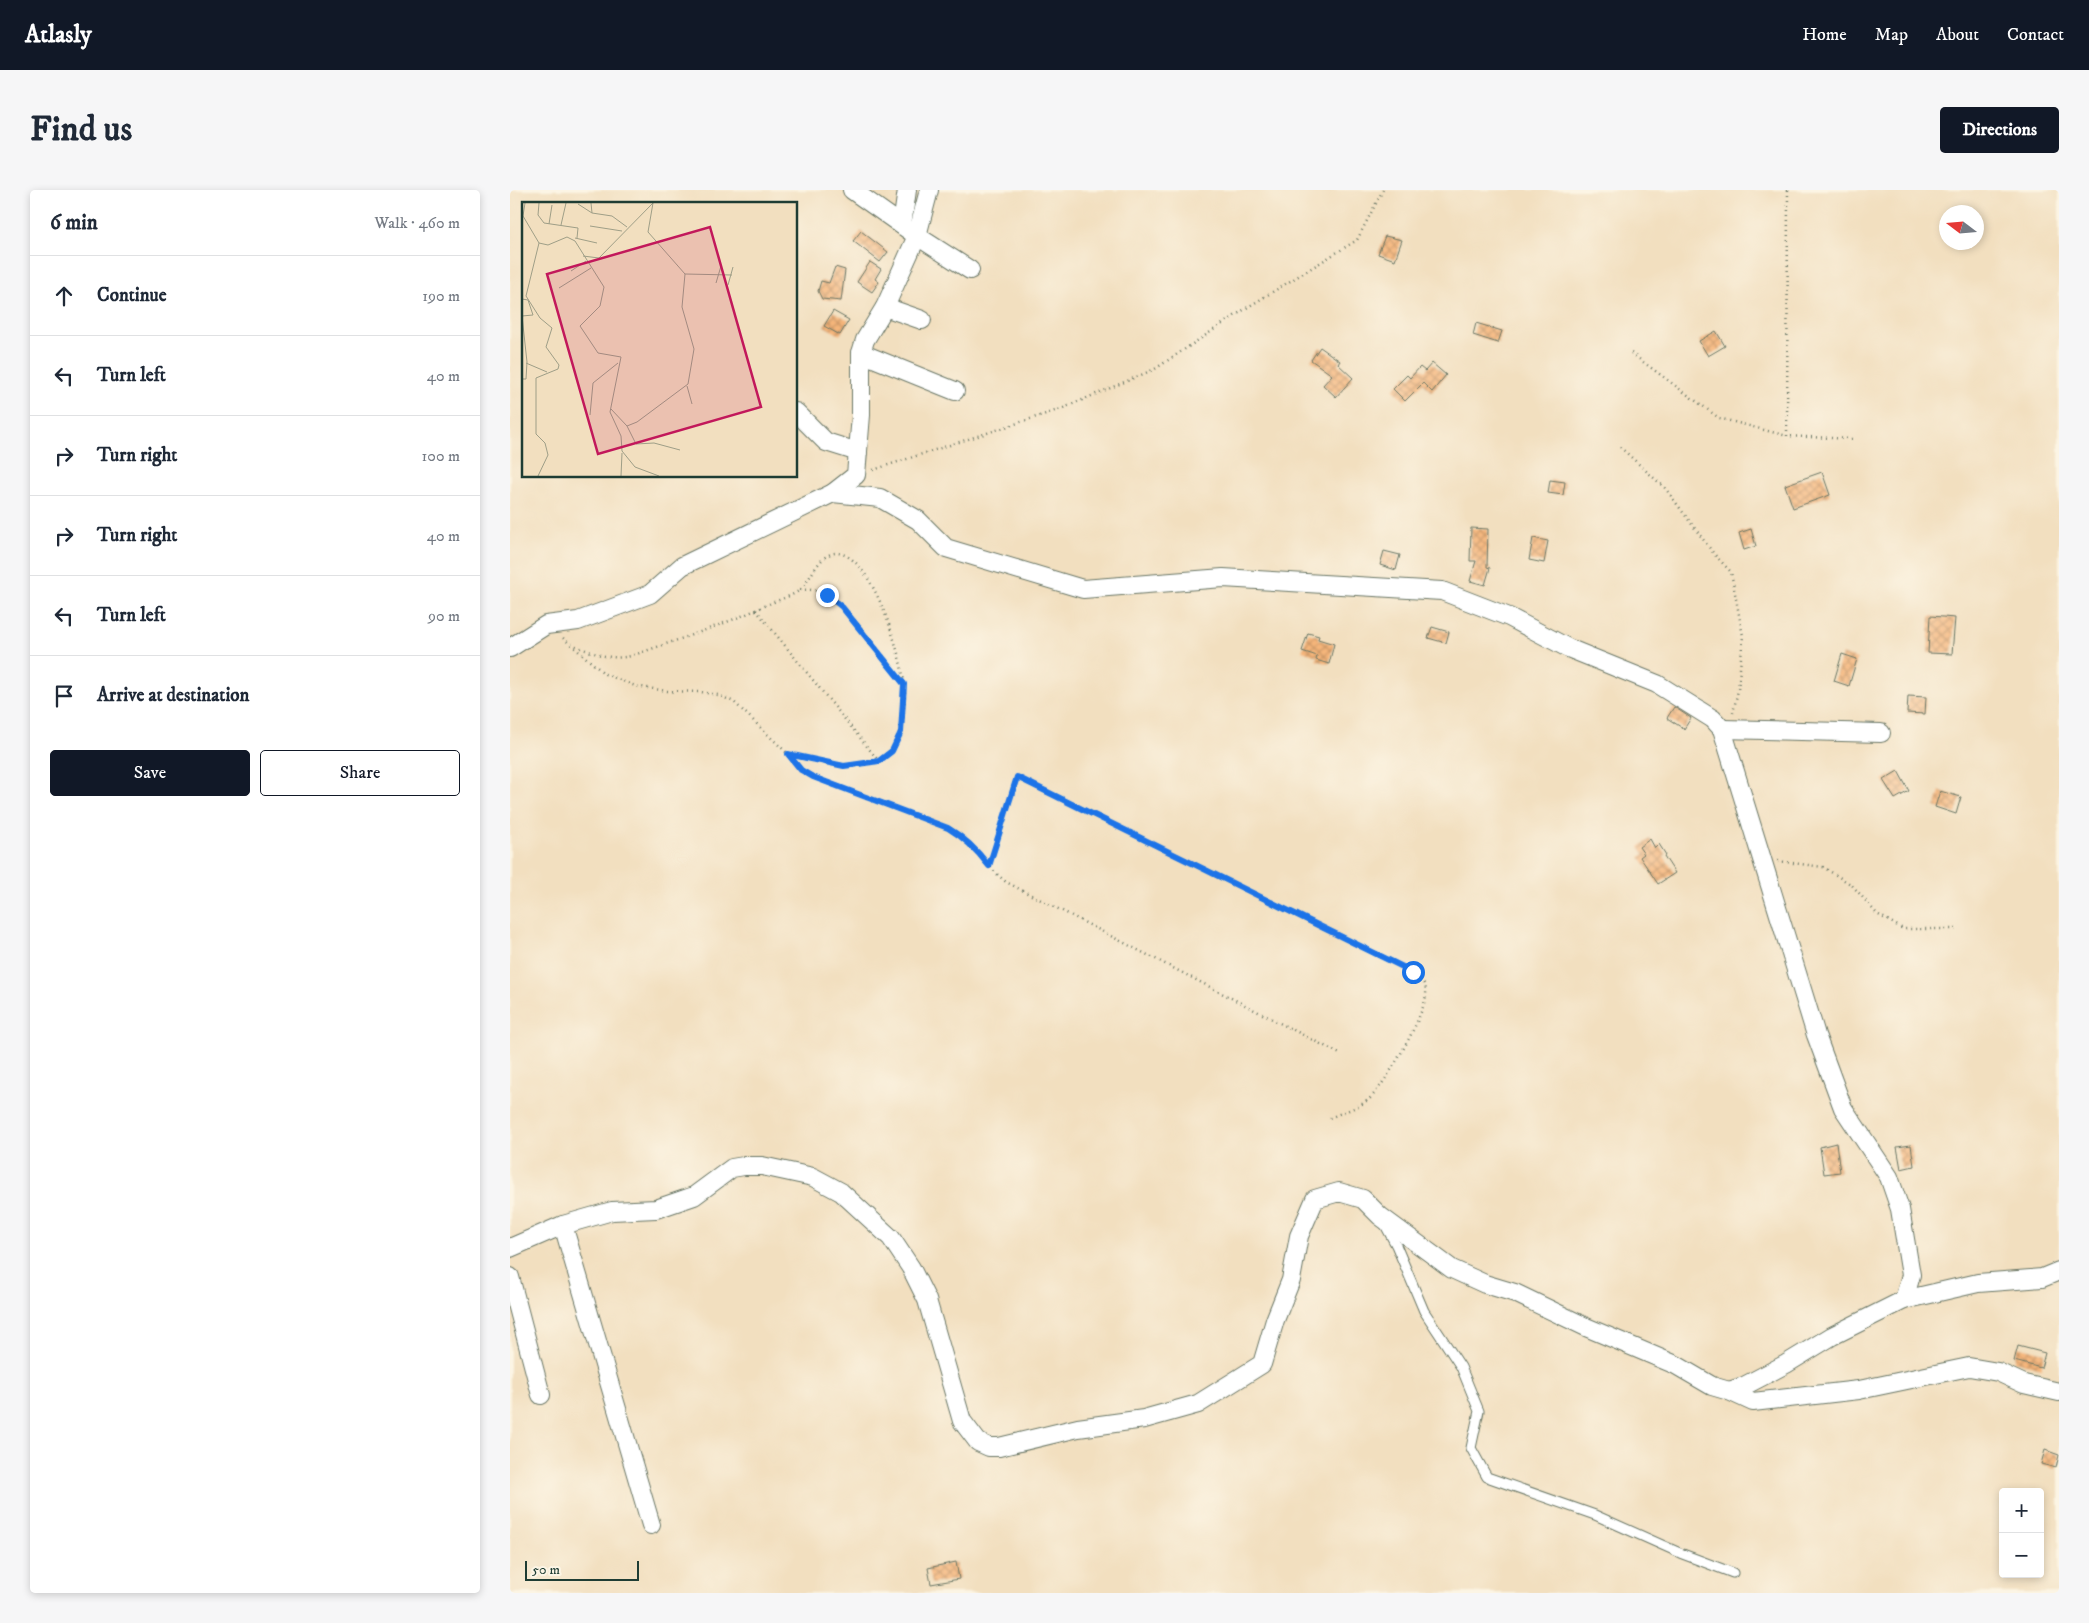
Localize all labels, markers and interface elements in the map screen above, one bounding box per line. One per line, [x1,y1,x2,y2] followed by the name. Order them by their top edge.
[25,20,92,50] text: Atlasly
[1802,24,1847,46] text: Home
[1875,24,1908,46] text: Map
[1936,24,1979,46] text: About
[2007,24,2064,46] text: Contact
[1940,107,2059,153] button: Directions
[30,108,132,152] text: Find us
[522,202,798,478] inset map
[1939,205,1984,250] north arrow
[50,210,98,236] text: 6 min
[374,213,460,233] text: Walk · 460 m
[50,282,78,310] icon: ahead
[97,284,167,307] text: Continue
[422,286,460,306] text: 190 m
[50,362,78,390] icon: left
[97,364,166,387] text: Turn left
[427,366,460,386] text: 40 m
[50,442,78,470] icon: right
[97,444,177,467] text: Turn right
[422,446,460,466] text: 100 m
[50,522,78,550] icon: right
[97,524,177,547] text: Turn right
[427,526,460,546] text: 40 m
[816,584,839,607] route end
[50,602,78,630] icon: left
[97,604,166,627] text: Turn left
[428,606,460,626] text: 90 m
[50,682,78,710] icon: arrive
[97,684,249,707] text: Arrive at destination
[50,750,250,796] button: Save
[260,750,460,796] button: Share
[1402,961,1425,984] route start
[1999,1488,2044,1578] map controls
[1999,1488,2044,1533] button: +
[1999,1533,2044,1578] button: −
[525,1558,639,1581] scale bar
[532,1561,560,1579] text: 50 m

